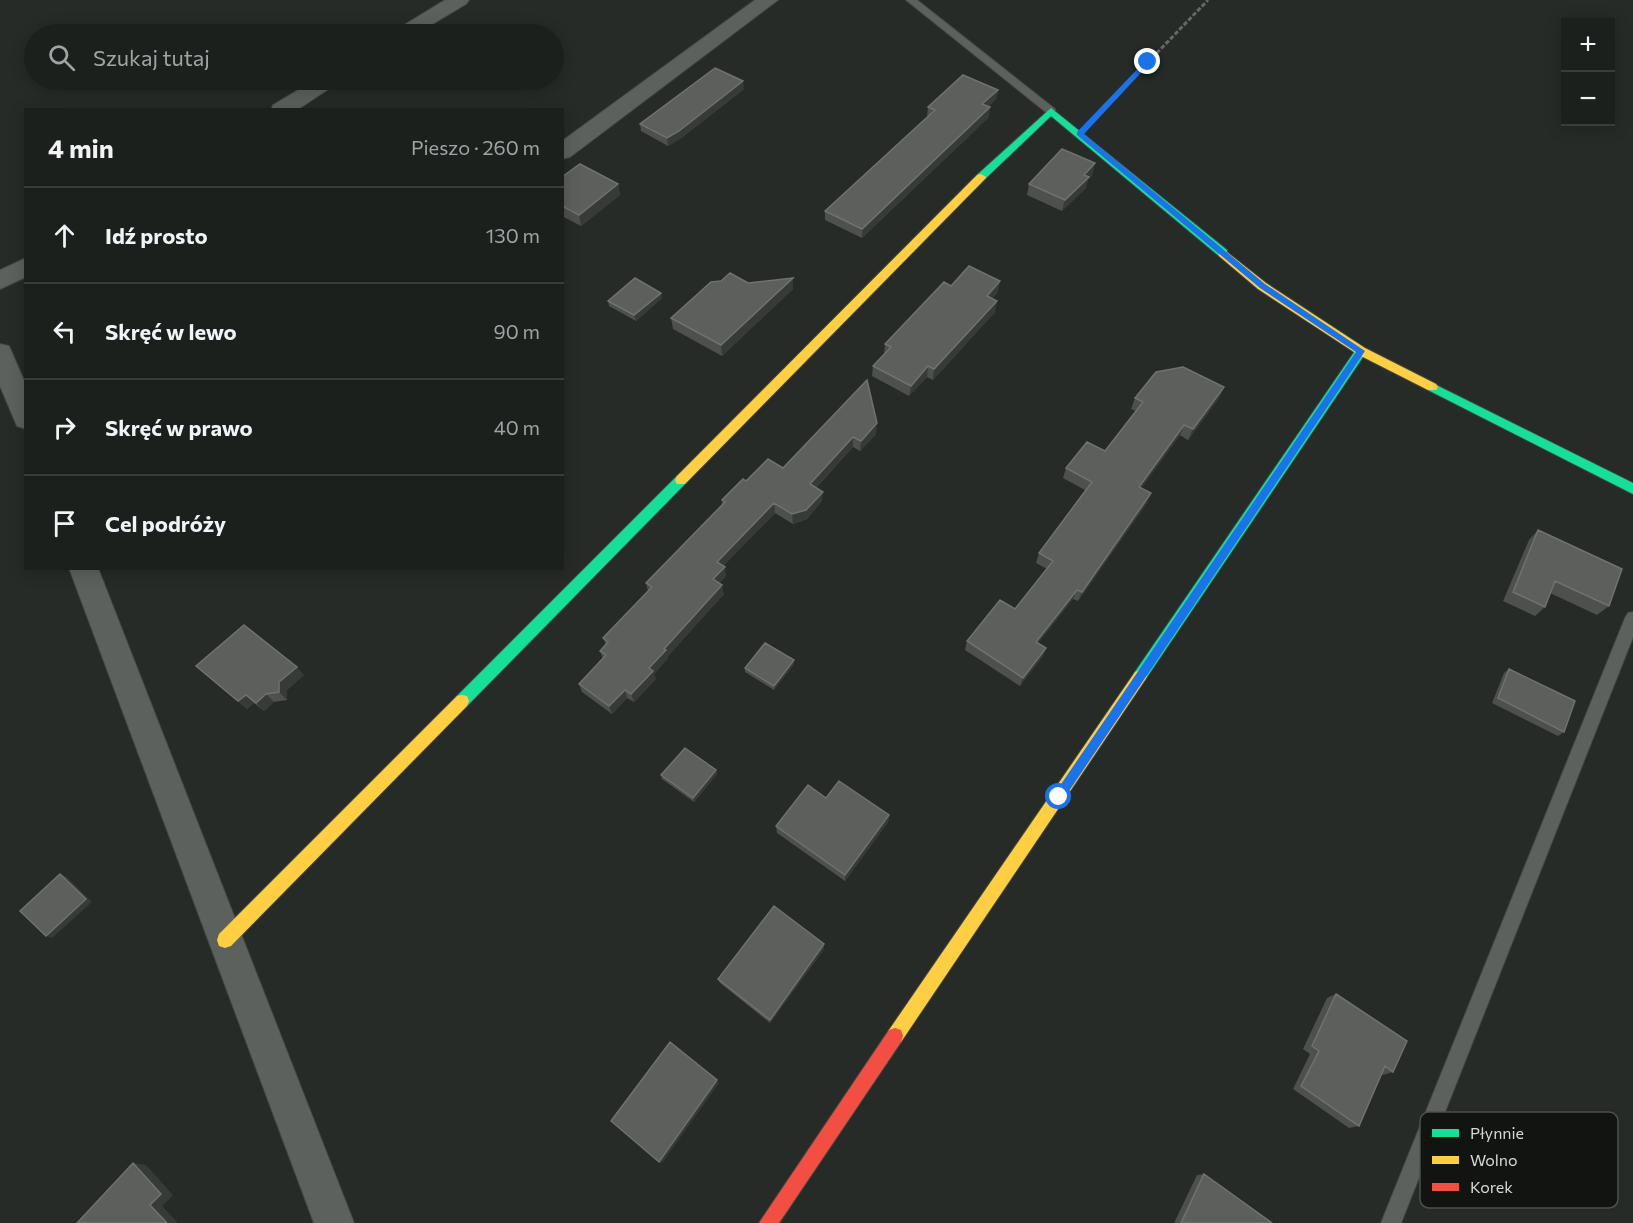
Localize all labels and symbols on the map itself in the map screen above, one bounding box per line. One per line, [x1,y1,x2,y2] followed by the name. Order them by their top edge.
[1134,48,1160,74] route end
[1045,783,1071,809] route start
[1420,1112,1618,1208] legend
[1470,1123,1524,1142] text: Płynnie
[1470,1150,1518,1169] text: Wolno
[1470,1177,1513,1196] text: Korek

